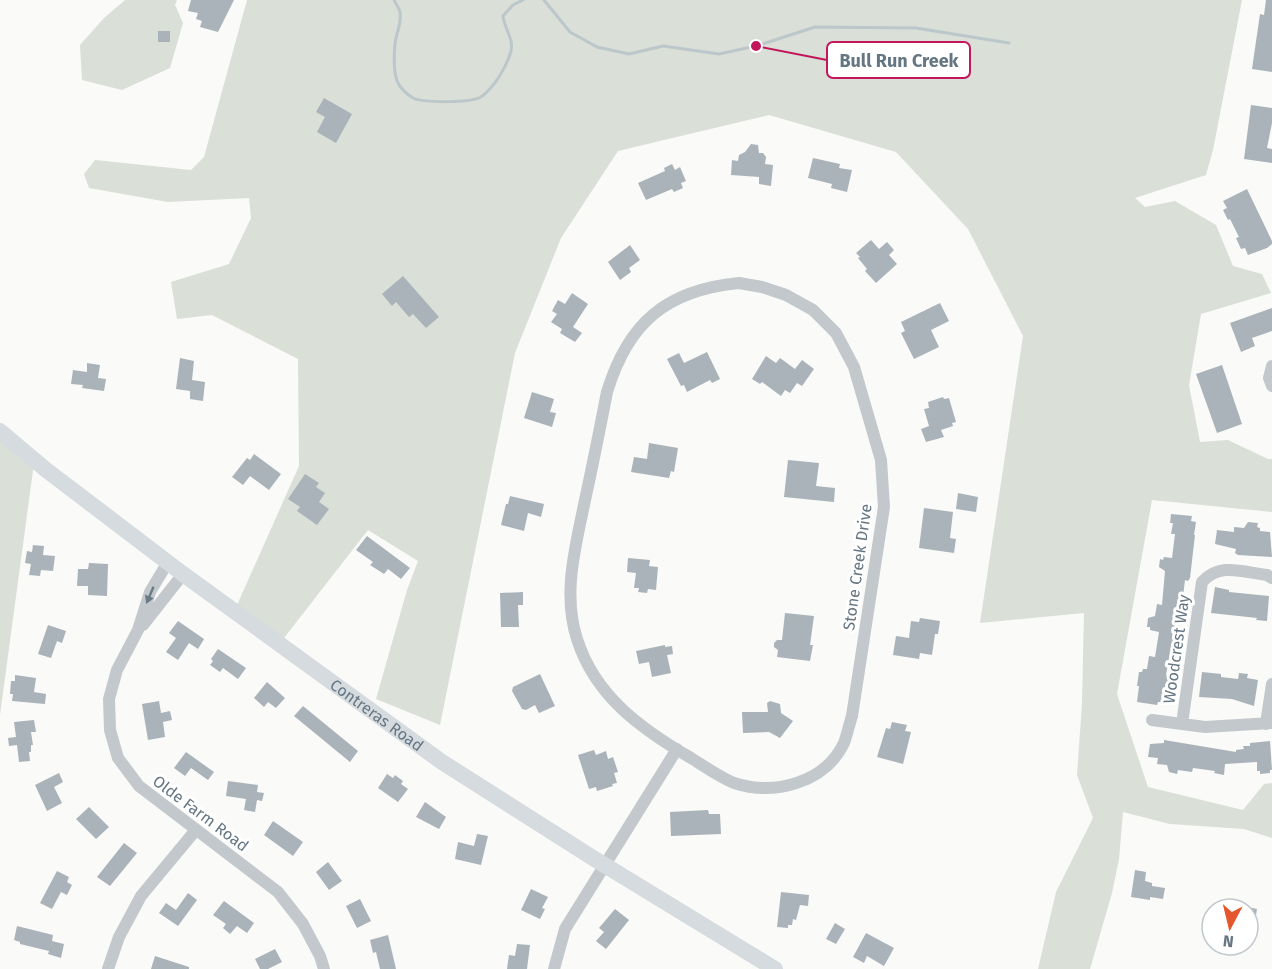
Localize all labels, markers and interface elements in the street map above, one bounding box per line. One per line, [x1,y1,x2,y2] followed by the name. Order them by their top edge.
[827,42,970,78] callout: Bull Run Creek
[839,50,960,72] text: Bull Run Creek
[839,502,876,632] street label: Stone Creek Drive
[145,586,155,604] one-way arrow
[1159,593,1194,705] street label: Woodcrest Way
[326,675,427,755] street label: Contreras Road
[149,771,252,856] street label: Olde Farm Road
[1200,897,1260,957] north arrow
[1222,931,1235,951] text: N

